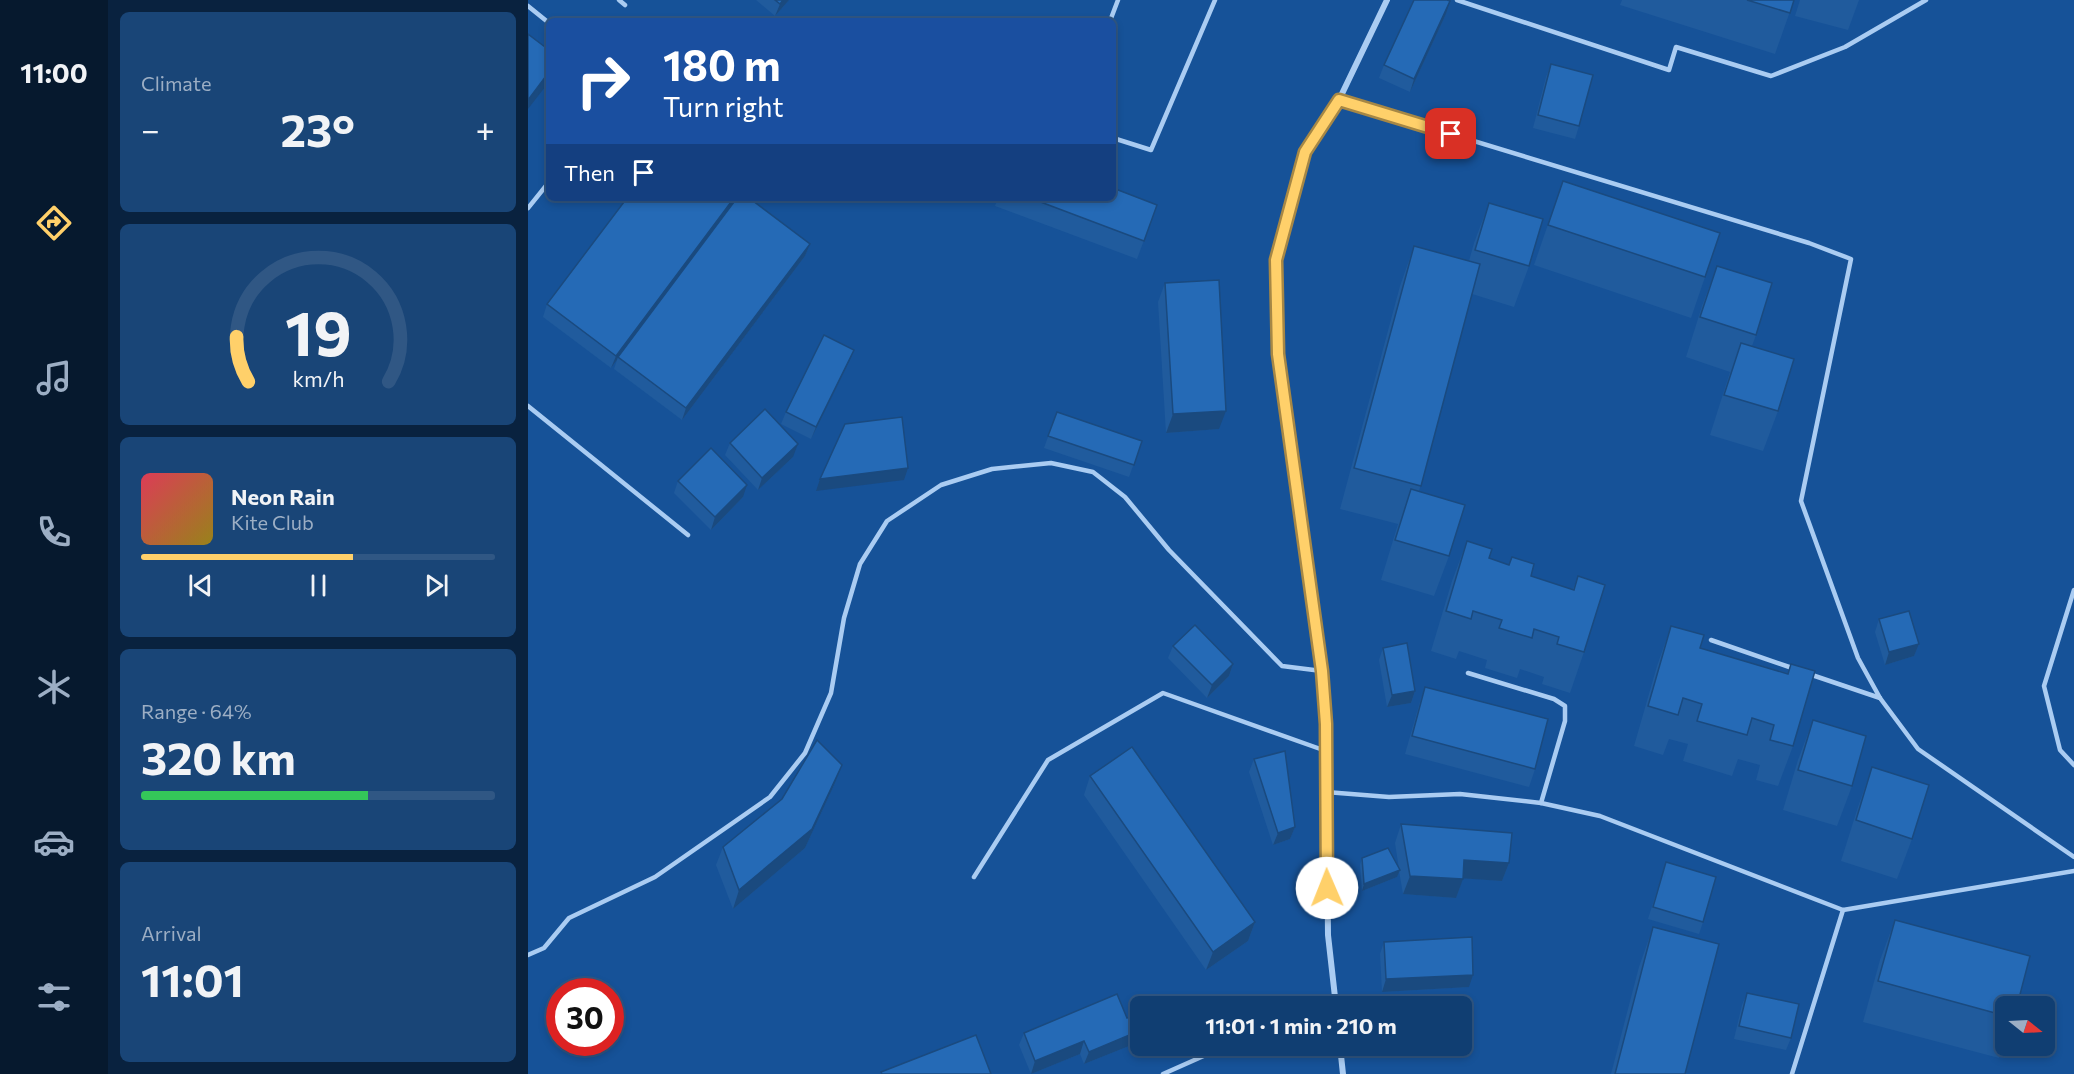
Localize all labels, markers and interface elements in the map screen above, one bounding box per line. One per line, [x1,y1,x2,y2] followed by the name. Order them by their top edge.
[663,38,781,90] text: 180 m
[564,42,642,120] icon: right
[20,56,88,89] text: 11:00
[141,71,211,95] text: Climate
[663,90,783,123] text: Turn right
[281,101,355,156] text: 23°
[141,108,160,149] text: −
[476,108,495,149] text: +
[1425,108,1476,159] pin
[1434,117,1467,150] icon: arrive
[627,156,660,189] icon: arrive
[564,159,615,186] text: Then
[33,202,75,244] icon: directions
[285,293,351,369] text: 19
[33,357,75,399] icon: music
[292,365,344,391] text: km/h
[231,483,335,510] text: Neon Rain
[231,510,314,534] text: Kite Club
[33,511,75,553] icon: phone
[184,569,217,602] icon: previous
[302,569,335,602] icon: pause
[420,569,453,602] icon: next
[33,666,75,708] icon: climate
[141,699,252,723] text: Range · 64%
[141,729,296,784] text: 320 km
[33,821,75,863] icon: car
[1295,856,1359,920] position arrow
[141,921,202,945] text: Arrival
[141,951,244,1006] text: 11:01
[33,976,75,1018] icon: filters
[546,978,624,1056] speed limit sign: 30
[1995,996,2055,1056] north arrow
[1995,996,2055,1056] map controls
[1205,1012,1397,1039] text: 11:01 · 1 min · 210 m

